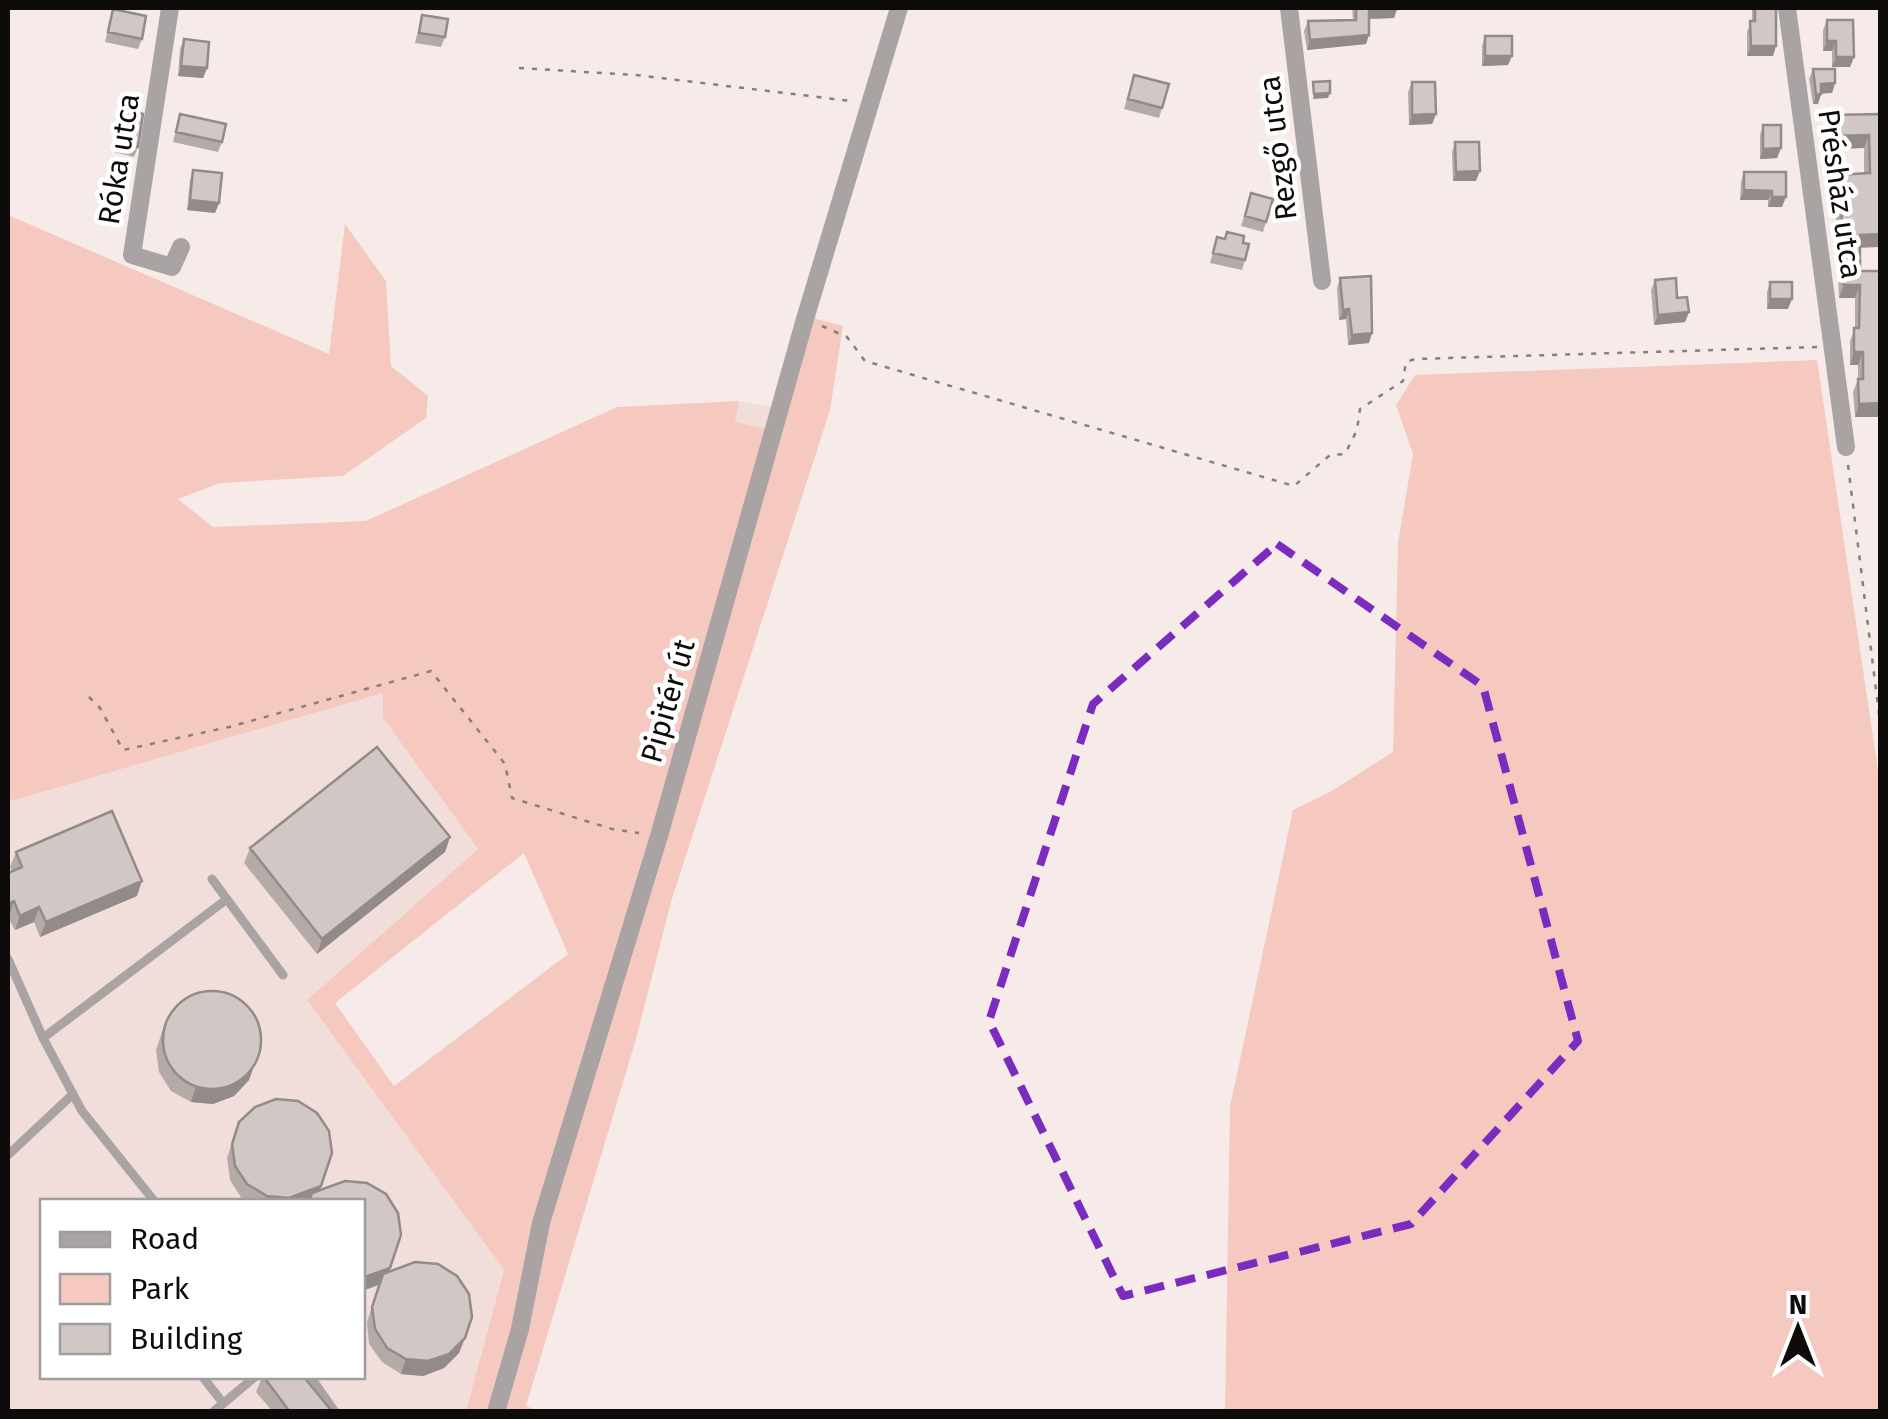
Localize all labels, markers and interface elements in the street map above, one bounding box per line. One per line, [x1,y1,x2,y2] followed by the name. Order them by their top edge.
[1251,74,1305,222] street label: Rezgő utca
[91,91,147,227] street label: Róka utca
[1810,107,1870,281] street label: Présház utca
[633,635,703,767] street label: Pipitér út
[40,1199,365,1379] legend
[130,1221,199,1257] text: Road
[130,1271,190,1307] text: Park
[1748,1279,1848,1379] north arrow
[1789,1288,1807,1321] text: N
[130,1321,243,1357] text: Building

